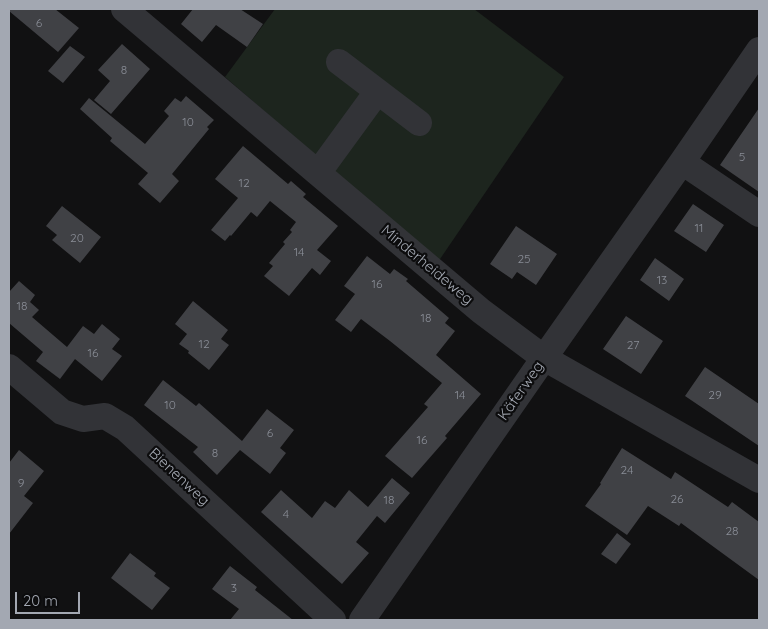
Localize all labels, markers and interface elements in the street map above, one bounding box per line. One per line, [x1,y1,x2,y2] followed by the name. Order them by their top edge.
[36,16,42,30] house number: 6
[121,63,127,77] house number: 8
[182,115,194,129] house number: 10
[739,150,745,164] house number: 5
[238,176,250,190] house number: 12
[377,221,477,309] street label: Minderheideweg
[695,221,703,235] house number: 11
[70,231,84,245] house number: 20
[294,245,304,259] house number: 14
[517,252,531,266] house number: 25
[657,273,667,287] house number: 13
[372,277,382,291] house number: 16
[17,299,27,313] house number: 18
[421,311,431,325] house number: 18
[198,337,210,351] house number: 12
[627,338,639,352] house number: 27
[88,346,98,360] house number: 16
[494,358,548,424] street label: Käferweg
[455,388,465,402] house number: 14
[708,388,722,402] house number: 29
[164,398,176,412] house number: 10
[267,426,273,440] house number: 6
[417,433,427,447] house number: 16
[145,444,213,510] street label: Bienenweg
[212,446,218,460] house number: 8
[621,463,633,477] house number: 24
[18,476,24,490] house number: 9
[670,492,684,506] house number: 26
[384,493,394,507] house number: 18
[283,507,289,521] house number: 4
[725,524,739,538] house number: 28
[231,581,237,595] house number: 3
[18,582,82,614] scale bar
[23,591,58,610] text: 20 m

